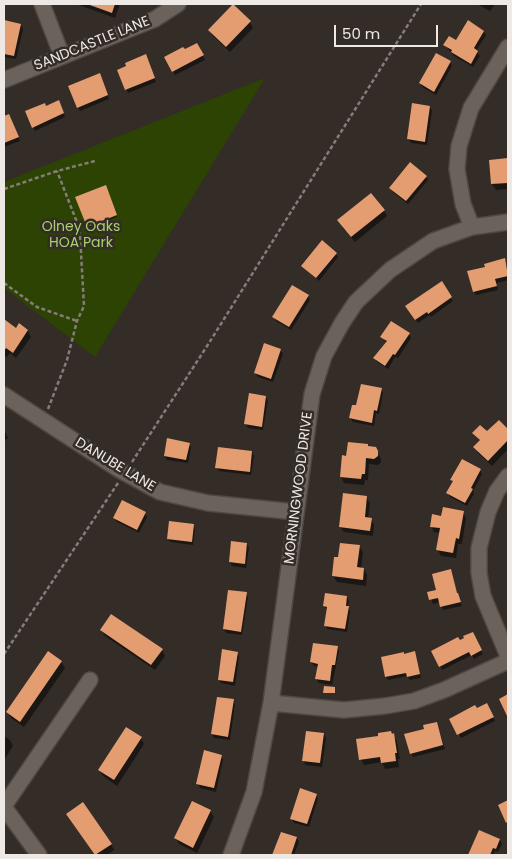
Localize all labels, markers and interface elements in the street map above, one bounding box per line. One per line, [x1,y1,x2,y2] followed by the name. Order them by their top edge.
[32,13,152,75] street label: SANDCASTLE LANE
[337,15,441,47] scale bar
[342,23,380,44] text: 50 m
[42,219,120,252] park label: Olney Oaks HOA Park
[281,411,317,565] street label: MORNINGWOOD DRIVE
[72,434,158,496] street label: DANUBE LANE

